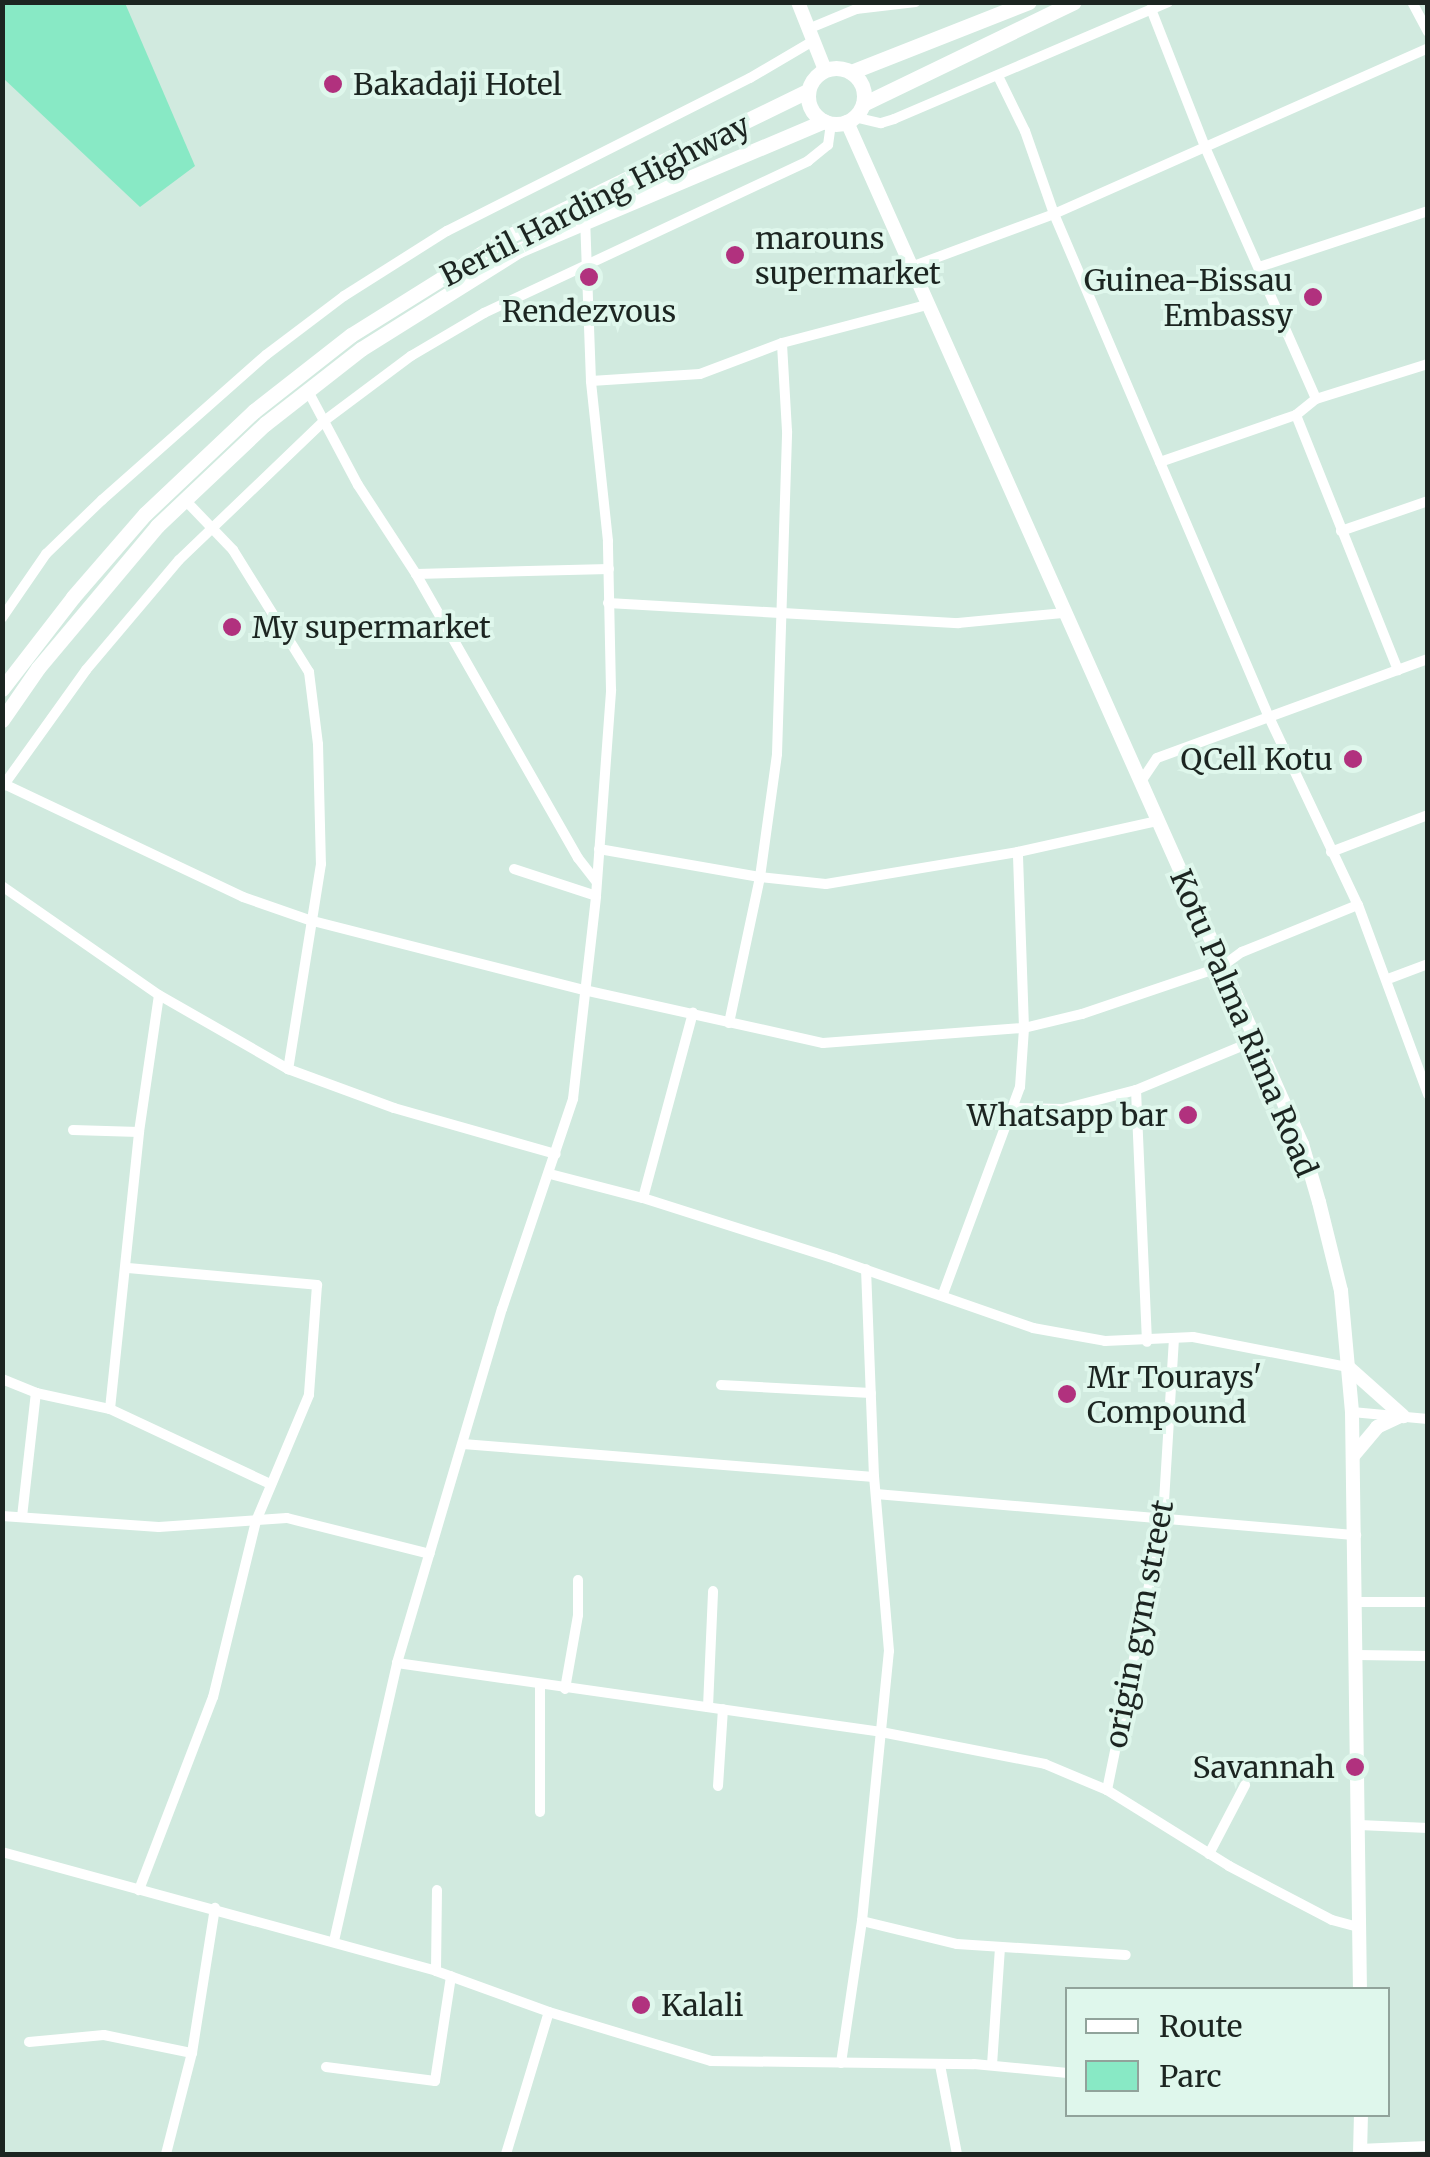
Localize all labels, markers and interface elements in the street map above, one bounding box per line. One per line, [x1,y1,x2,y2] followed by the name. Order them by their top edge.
[353,66,562,102] place label: Bakadaji Hotel
[322,73,344,95] marker: Bakadaji Hotel
[435,106,755,294] street label: Bertil Harding Highway
[755,220,941,290] place label: marouns supermarket
[724,244,746,266] marker: marouns supermarket
[1084,262,1293,332] place label: Guinea-Bissau Embassy
[578,266,600,288] marker: Rendezvous
[1302,286,1324,308] marker: Guinea-Bissau Embassy
[502,293,676,329] place label: Rendezvous
[252,609,491,645] place label: My supermarket
[221,616,243,638] marker: My supermarket
[1180,741,1333,777] place label: QCell Kotu
[1342,748,1364,770] marker: QCell Kotu
[1163,864,1325,1182] street label: Kotu Palma Rima Road
[967,1097,1168,1133] place label: Whatsapp bar
[1177,1104,1199,1126] marker: Whatsapp bar
[1087,1359,1262,1430] place label: Mr Tourays' Compound
[1056,1383,1078,1405] marker: Mr Tourays' Compound
[1097,1497,1181,1751] street label: origin gym street
[1192,1749,1335,1785] place label: Savannah
[1344,1756,1366,1778] marker: Savannah
[661,1987,743,2023] place label: Kalali
[1065,1987,1390,2117] legend
[630,1994,652,2016] marker: Kalali
[1159,2007,1242,2045] text: Route
[1159,2057,1222,2095] text: Parc

